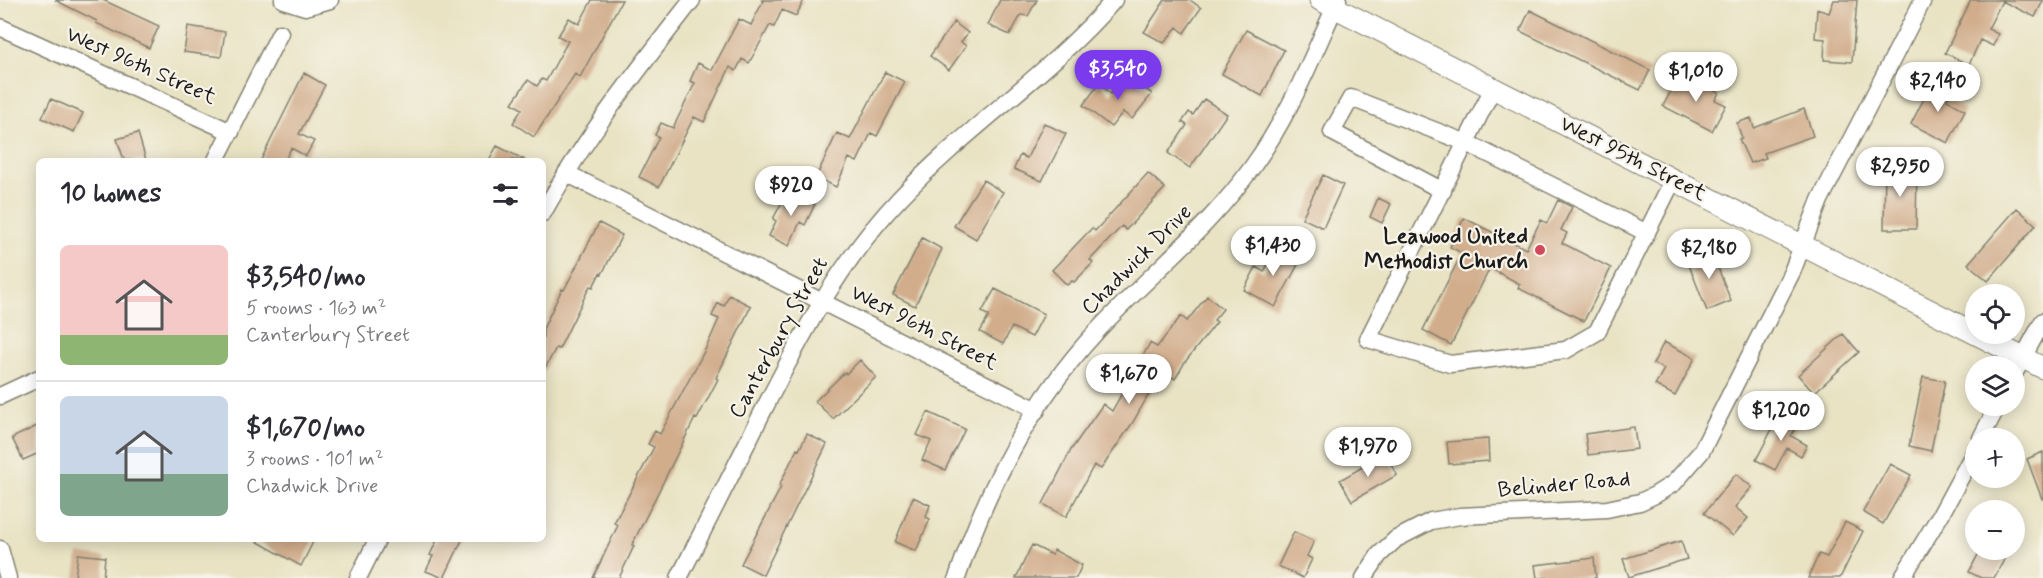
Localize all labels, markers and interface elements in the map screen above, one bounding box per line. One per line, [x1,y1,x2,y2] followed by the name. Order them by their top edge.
[62,20,221,112] street label: West 96th Street
[1069,50,1167,101] pin: $3,540
[1647,52,1745,103] pin: $1,010
[1089,56,1147,83] text: $3,540
[1668,58,1724,85] text: $1,010
[1889,62,1987,113] pin: $2,140
[1909,68,1967,95] text: $2,140
[1555,110,1711,208] street label: West 95th Street
[1851,147,1949,198] pin: $2,950
[1870,153,1930,180] text: $2,950
[755,166,827,217] pin: $920
[769,172,813,199] text: $920
[60,177,161,211] text: 10 homes
[489,178,522,211] icon: filters
[1076,199,1198,321] street label: Chadwick Drive
[1364,223,1528,276] place label: Leawood United Methodist Church
[1224,226,1322,277] pin: $1,430
[1660,229,1758,280] pin: $2,180
[1245,232,1301,259] text: $1,430
[1681,235,1737,262] text: $2,180
[1533,243,1547,257] marker: Leawood United Methodist Church
[723,252,835,424] street label: Canterbury Street
[246,261,366,295] text: $3,540/mo
[108,269,180,341] icon: home
[846,279,1002,377] street label: West 96th Street
[1965,284,2025,560] map controls
[1965,284,2025,344] button: locate
[246,295,386,322] text: 5 rooms · 163 m²
[246,322,410,349] text: Canterbury Street
[1080,354,1178,405] pin: $1,670
[1965,356,2025,416] button: layers
[1100,360,1158,387] text: $1,670
[1732,391,1830,442] pin: $1,200
[1752,397,1810,424] text: $1,200
[246,412,365,446] text: $1,670/mo
[108,420,180,492] icon: home
[1319,427,1417,478] pin: $1,970
[1965,428,2025,488] button: +
[1338,433,1398,460] text: $1,970
[246,446,384,473] text: 3 rooms · 101 m²
[1497,465,1631,505] street label: Belinder Road
[246,473,378,500] text: Chadwick Drive
[1965,500,2025,560] button: −

